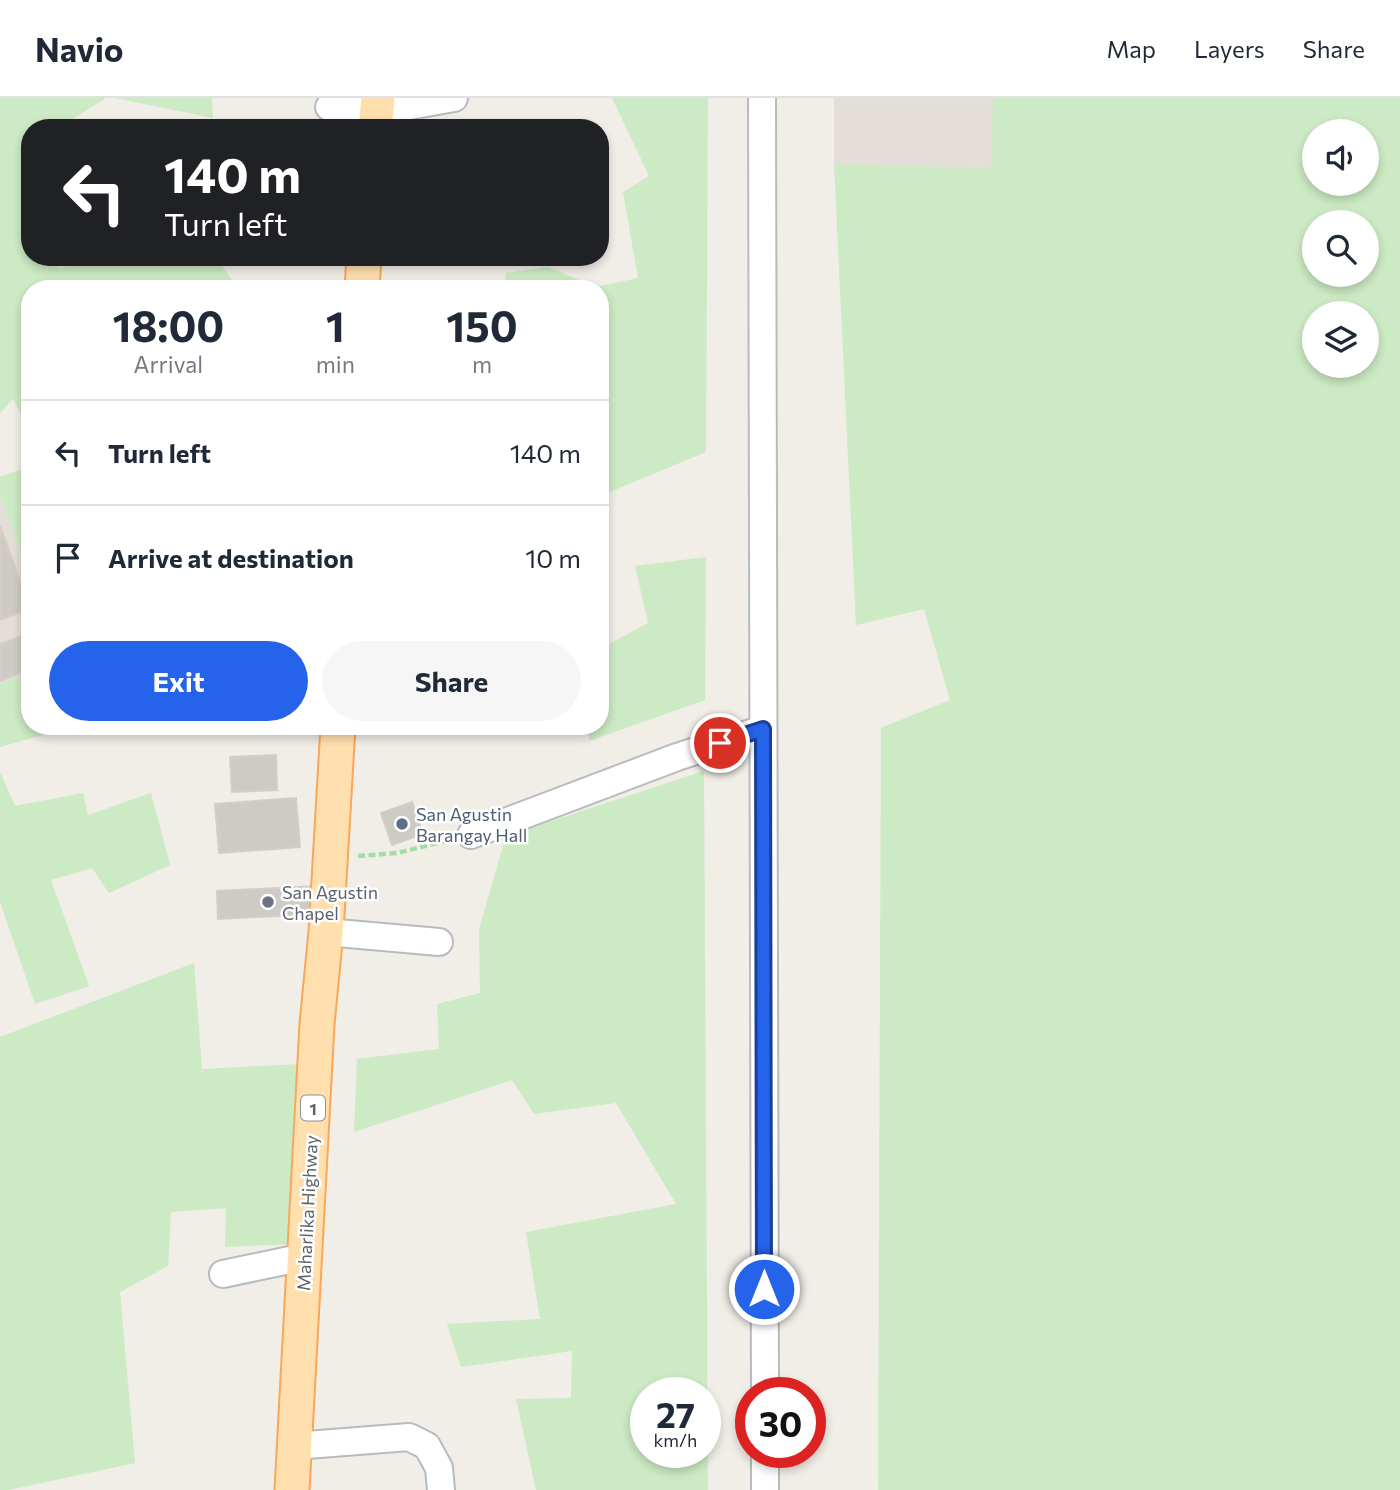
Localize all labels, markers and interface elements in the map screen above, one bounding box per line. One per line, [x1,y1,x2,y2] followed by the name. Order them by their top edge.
[35,28,124,69] text: Navio
[1107,34,1156,63] text: Map
[1194,34,1265,63] text: Layers
[1303,34,1365,63] text: Share
[1302,119,1379,378] map controls
[1302,119,1379,196] button: sound
[164,143,301,203] text: 140 m
[49,147,140,238] icon: left
[164,203,288,243] text: Turn left
[1302,210,1379,287] button: search
[112,299,224,351] text: 18:00
[326,299,345,351] text: 1
[446,299,518,351] text: 150
[1302,301,1379,378] button: layers
[134,350,203,378] text: Arrival
[316,350,355,378] text: min
[472,350,492,378] text: m
[49,434,87,472] icon: left
[108,437,211,468] text: Turn left
[510,437,581,468] text: 140 m
[49,539,87,577] icon: arrive
[108,542,354,573] text: Arrive at destination
[525,542,581,573] text: 10 m
[49,641,308,721] button: Exit
[322,641,581,721] button: Share
[690,713,750,773] pin
[701,724,739,762] icon: arrive
[416,803,527,846] place label: San Agustin Barangay Hall
[394,816,410,832] marker: San Agustin Barangay Hall
[282,881,378,924] place label: San Agustin Chapel
[260,894,276,910] marker: San Agustin Chapel
[301,1096,325,1120] road number: 1
[292,1135,322,1291] street label: Maharlika Highway
[727,1252,801,1326] position arrow
[735,1377,826,1468] speed limit sign: 30
[656,1392,695,1435] text: 27
[654,1429,697,1451] text: km/h

